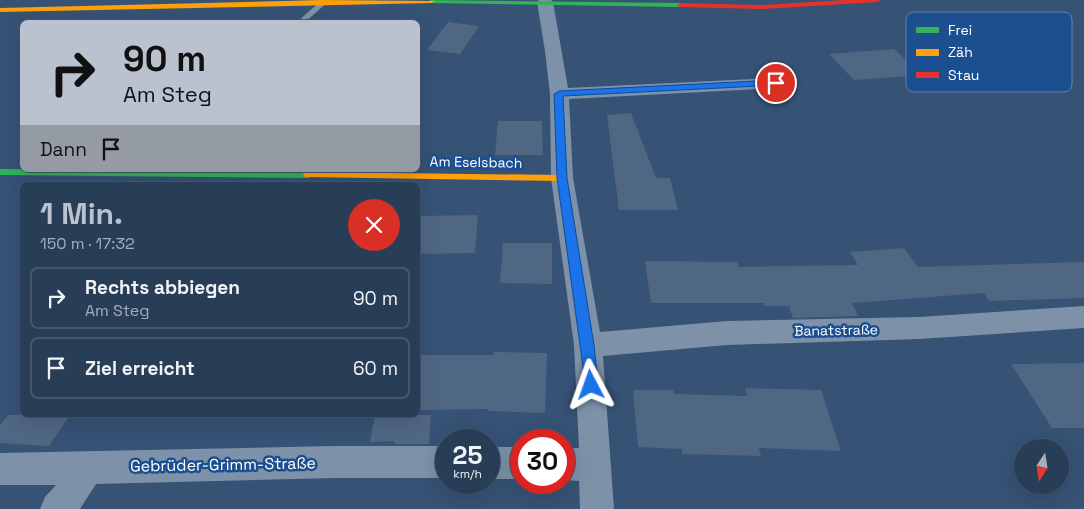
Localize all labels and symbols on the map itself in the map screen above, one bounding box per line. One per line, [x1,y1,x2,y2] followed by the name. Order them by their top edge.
[906,12,1072,92] legend
[948,21,972,39] text: Frei
[948,43,973,61] text: Zäh
[755,62,797,104] pin
[948,66,979,84] text: Stau
[430,152,522,172] street label: Am Eselsbach
[794,320,878,340] street label: Banatstraße
[564,358,616,410] position arrow
[510,429,575,494] speed limit sign: 30
[1014,439,1069,494] north arrow
[130,452,316,477] street label: Gebrüder-Grimm-Straße

